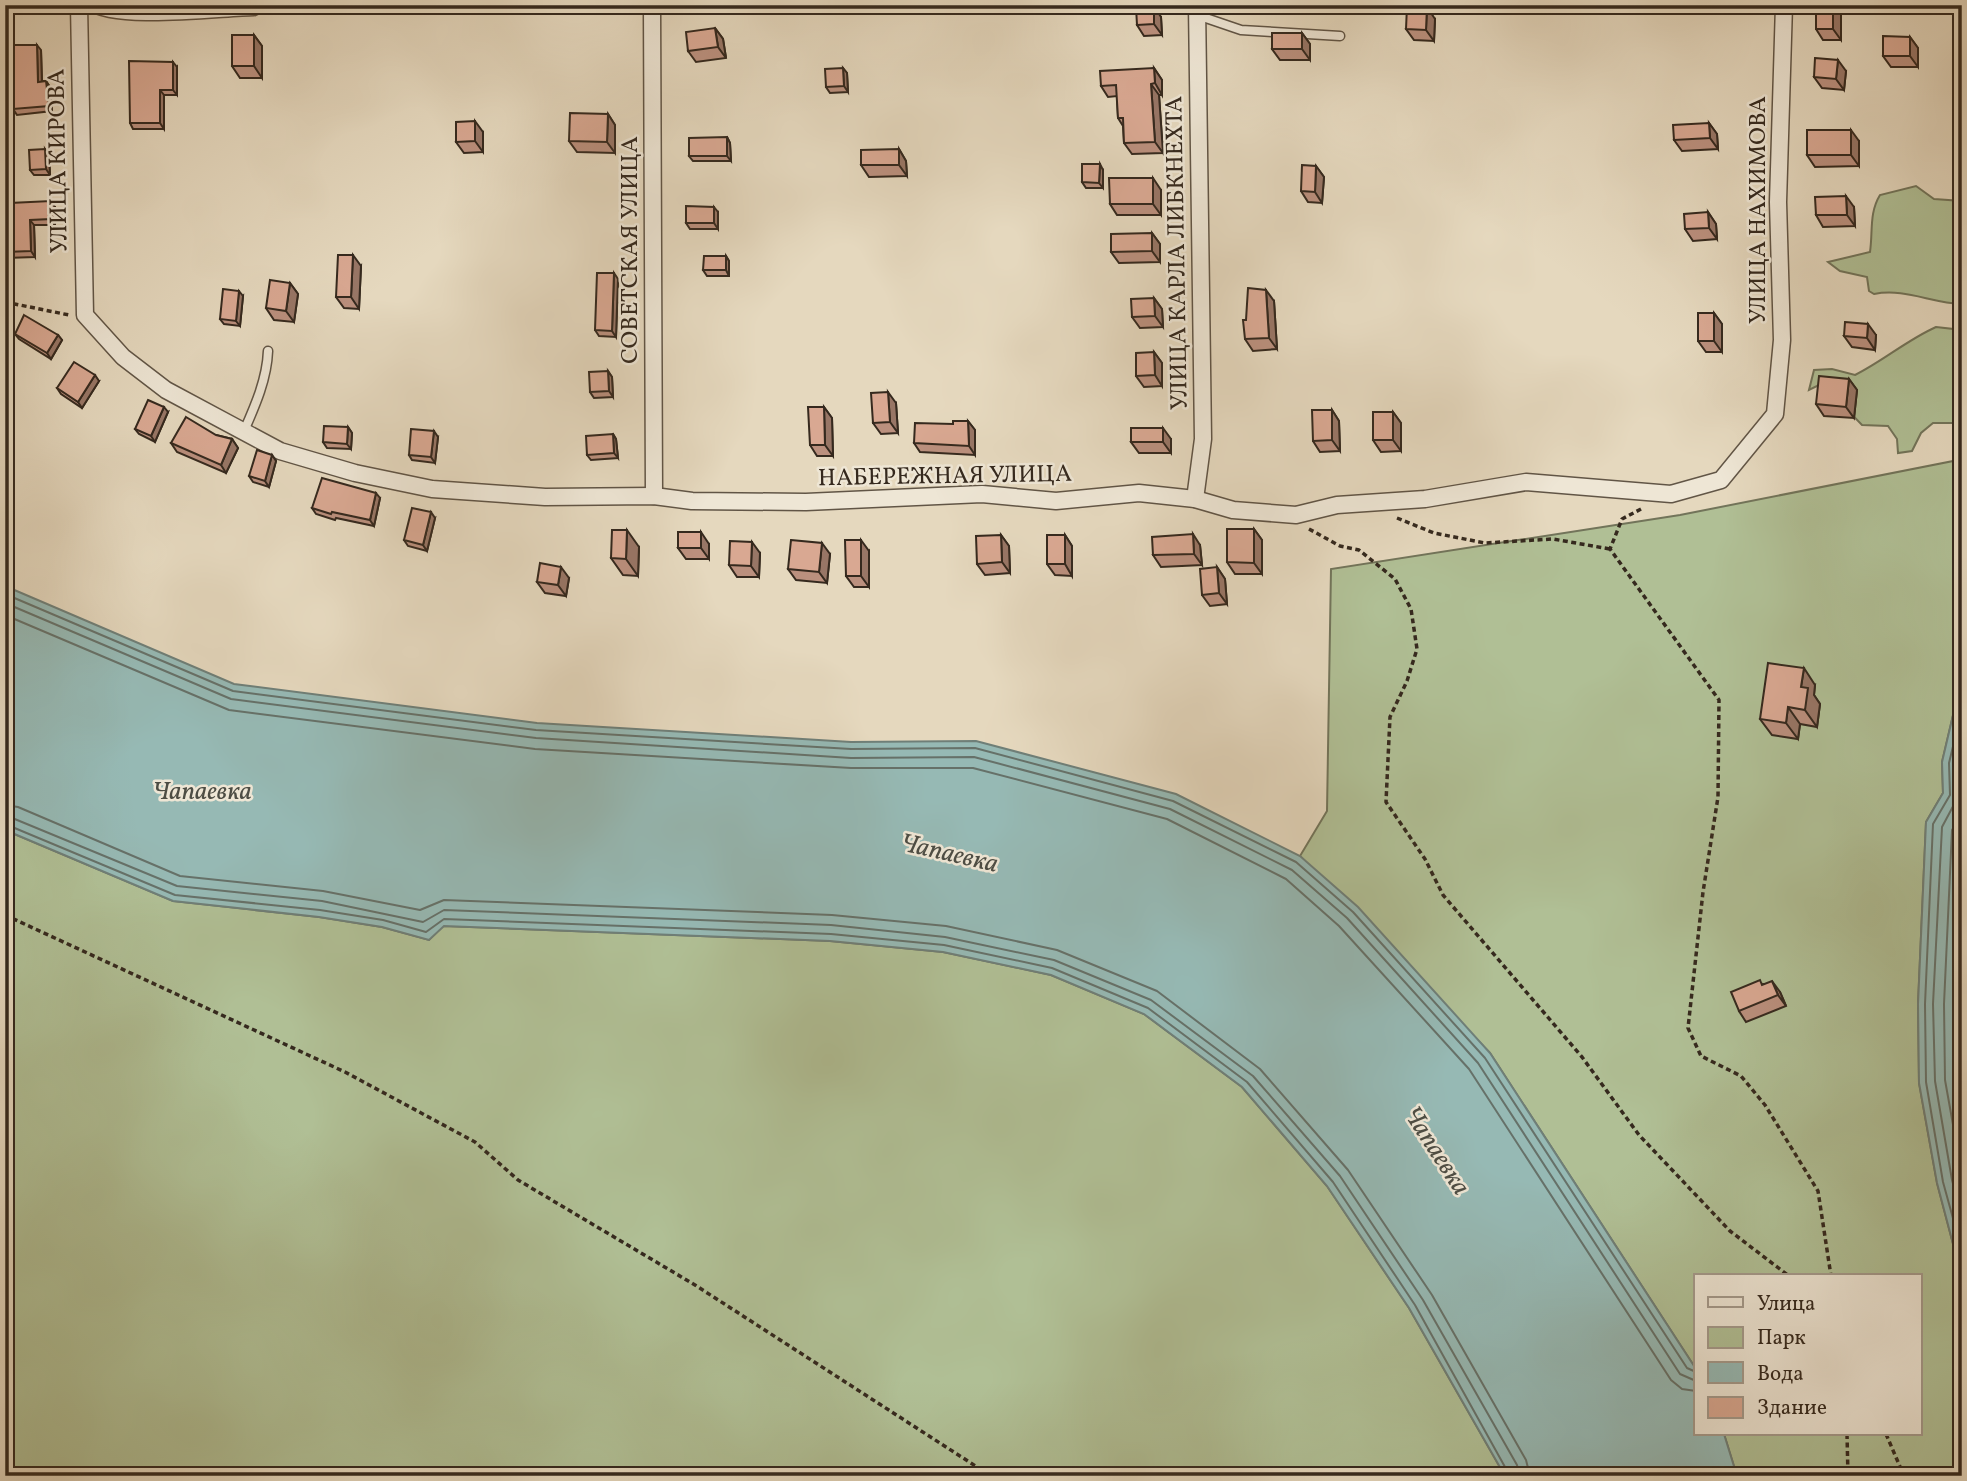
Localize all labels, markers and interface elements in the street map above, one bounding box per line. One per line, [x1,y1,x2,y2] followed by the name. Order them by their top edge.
[40,68,78,254] street label: УЛИЦА КИРОВА
[1158,96,1198,410] street label: УЛИЦА КАРЛА ЛИБКНЕХТА
[1742,96,1776,324] street label: УЛИЦА НАХИМОВА
[614,136,648,364] street label: СОВЕТСКАЯ УЛИЦА
[818,458,1072,496] street label: НАБЕРЕЖНАЯ УЛИЦА
[152,774,252,810] water label: Чапаевка
[896,825,1002,883] water label: Чапаевка
[1394,1099,1478,1203] water label: Чапаевка
[1694,1274,1922,1436] legend
[1757,1290,1815,1319] text: Улица
[1757,1324,1806,1353] text: Парк
[1757,1360,1804,1389] text: Вода
[1757,1394,1827,1423] text: Здание

